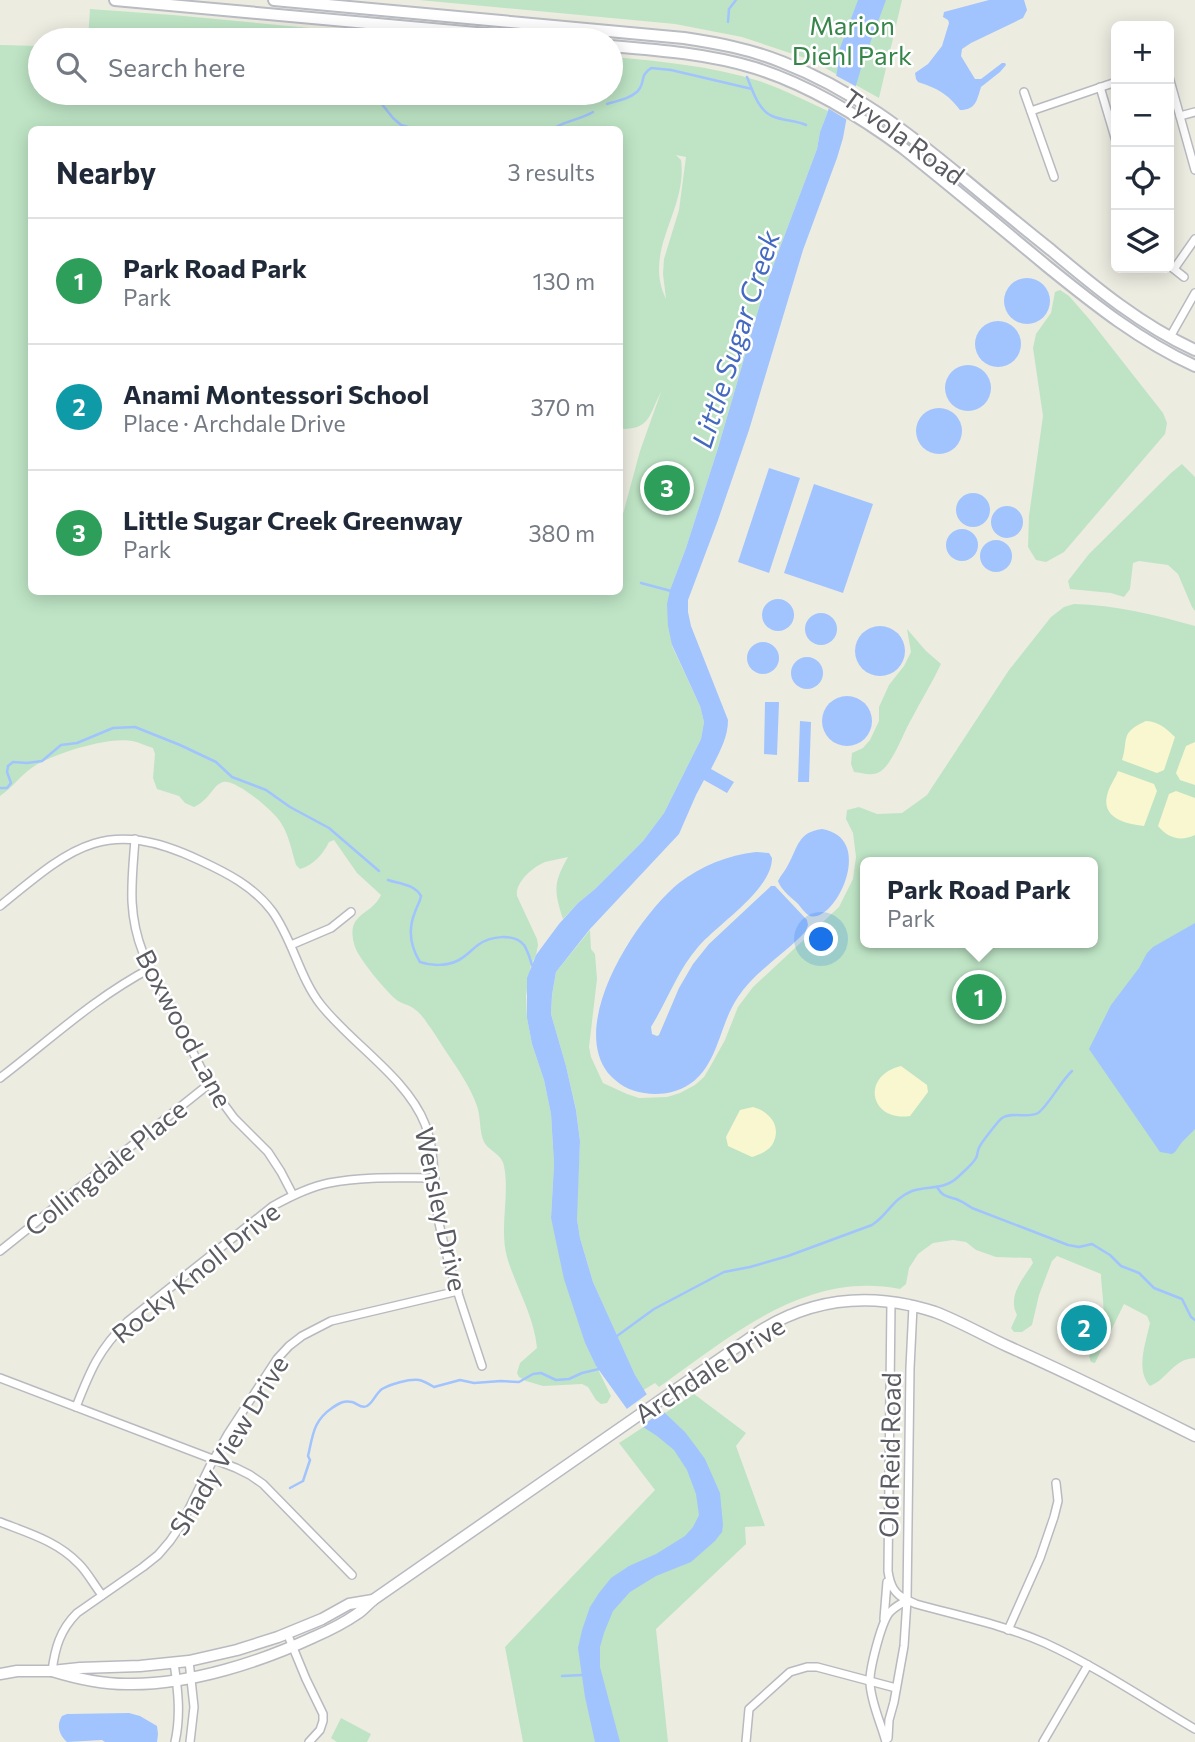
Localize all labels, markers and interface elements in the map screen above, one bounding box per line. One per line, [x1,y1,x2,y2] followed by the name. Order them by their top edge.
[792,9,912,70] park label: Marion Diehl Park
[1111,21,1174,273] map controls
[1111,21,1174,84] button: +
[28,28,623,105] search box
[52,48,90,86] icon: search
[108,51,246,82] text: Search here
[837,82,971,190] street label: Tyvola Road
[1111,84,1174,147] button: −
[1111,147,1174,210] button: locate
[56,153,156,190] text: Nearby
[508,158,595,186] text: 3 results
[1111,210,1174,273] button: layers
[684,225,786,452] water label: Little Sugar Creek
[123,252,307,283] text: Park Road Park
[74,267,84,295] text: 1
[533,267,595,295] text: 130 m
[123,283,171,311] text: Park
[123,378,429,409] text: Anami Montessori School
[72,393,86,421] text: 2
[530,393,595,421] text: 370 m
[123,409,346,437] text: Place · Archdale Drive
[644,462,690,514] pin: 3
[123,504,463,535] text: Little Sugar Creek Greenway
[72,519,86,547] text: 3
[528,519,595,547] text: 380 m
[123,535,171,563] text: Park
[860,857,1098,948] popup
[887,873,1071,904] text: Park Road Park
[887,904,935,932] text: Park
[804,922,838,956] your location
[130,944,240,1112] street label: Boxwood Lane
[956,971,1002,1023] pin: 1
[18,1092,192,1242] street label: Collingdale Place
[410,1124,474,1294] street label: Wensley Drive
[105,1195,285,1349] street label: Rocky Knoll Drive
[1061,1302,1107,1354] pin: 2
[628,1309,790,1429] street label: Archdale Drive
[162,1350,294,1540] street label: Shady View Drive
[872,1372,906,1538] street label: Old Reid Road

